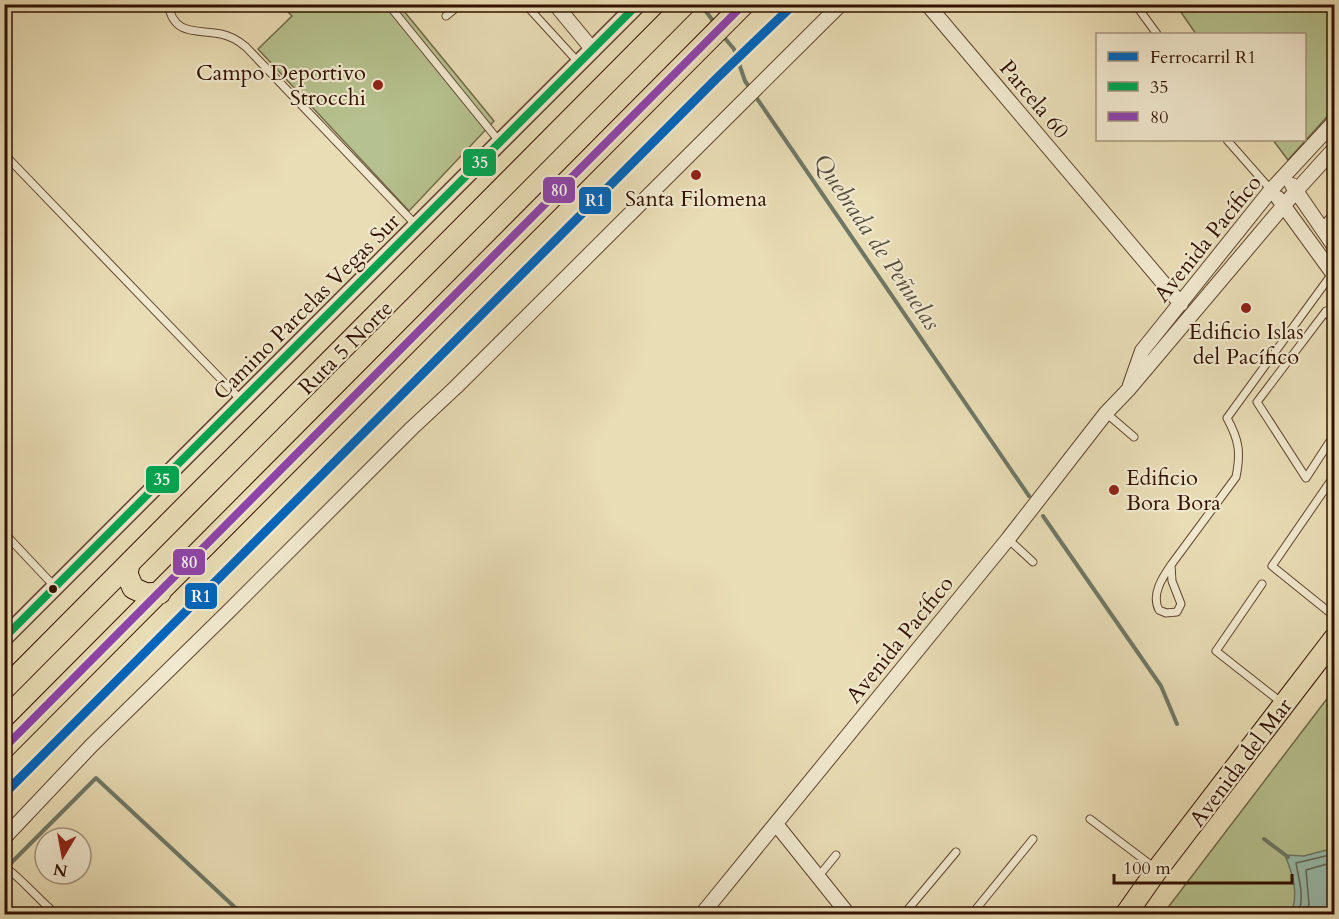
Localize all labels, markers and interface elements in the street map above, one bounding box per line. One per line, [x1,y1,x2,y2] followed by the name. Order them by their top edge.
[1096,33,1306,141] legend
[1150,45,1257,70] text: Ferrocarril R1
[992,54,1076,145] street label: Parcela 60
[196,58,366,113] place label: Campo Deportivo Strocchi
[1150,75,1168,100] text: 35
[371,78,385,92] marker: Campo Deportivo Strocchi
[1150,105,1168,130] text: 80
[462,148,497,177] line badge: 35
[805,148,948,337] water label: Quebrada de Peñuelas
[472,152,488,174] text: 35
[689,168,703,182] marker: Santa Filomena
[1147,169,1268,309] street label: Avenida Pacífico
[542,176,576,204] line badge: 80
[551,180,567,202] text: 80
[625,184,768,214] place label: Santa Filomena
[578,186,612,215] line badge: R1
[585,190,605,212] text: R1
[207,206,407,407] street label: Camino Parcelas Vegas Sur
[292,294,400,402] street label: Ruta 5 Norte
[1239,301,1253,315] marker: Edificio Islas del Pacífico
[1188,317,1304,372] place label: Edificio Islas del Pacífico
[1126,463,1221,518] place label: Edificio Bora Bora
[145,465,180,494] line badge: 35
[154,469,170,491] text: 35
[1107,483,1121,497] marker: Edificio Bora Bora
[172,548,206,576] line badge: 80
[181,552,197,574] text: 80
[839,570,960,710] street label: Avenida Pacífico
[184,582,218,610] line badge: R1
[47,583,59,595] unlabelled marker
[191,586,211,608] text: R1
[1182,691,1300,833] street label: Avenida del Mar
[33,826,93,886] north arrow
[1114,847,1292,885] scale bar
[1123,856,1171,881] text: 100 m
[52,858,69,882] text: N

